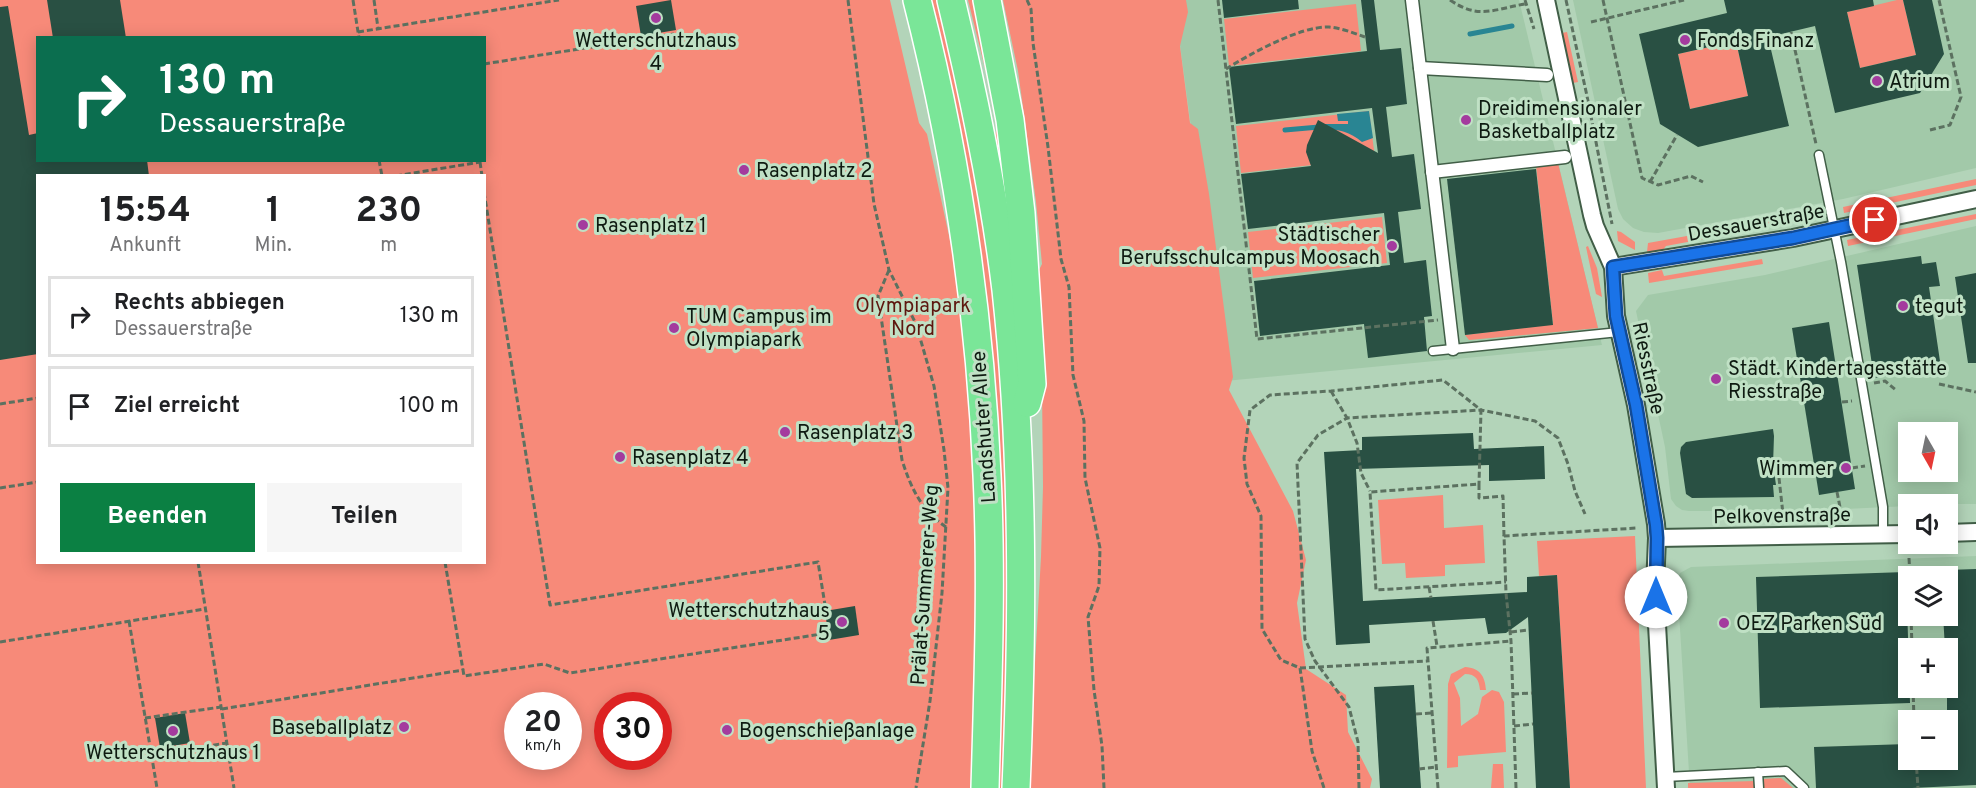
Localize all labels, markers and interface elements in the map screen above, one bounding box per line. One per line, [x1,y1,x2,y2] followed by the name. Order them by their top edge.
[649,11,663,25] marker: Wetterschutzhaus 4
[575,29,737,78] place label: Wetterschutzhaus 4
[1697,29,1814,55] place label: Fonds Finanz
[1678,33,1692,47] marker: Fonds Finanz
[159,56,275,109] text: 130 m
[60,60,138,138] icon: right
[1889,70,1950,96] place label: Atrium
[1870,74,1884,88] marker: Atrium
[1478,97,1642,146] place label: Dreidimensionaler Basketballplatz
[159,108,346,142] text: Dessauerstraße
[1459,113,1473,127] marker: Dreidimensionaler Basketballplatz
[756,159,872,185] place label: Rasenplatz 2
[737,163,751,177] marker: Rasenplatz 2
[100,189,191,235] text: 15:54
[266,189,280,235] text: 1
[355,189,422,235] text: 230
[1849,194,1900,245] pin
[1686,199,1827,249] street label: Dessauerstraße
[1858,203,1891,236] icon: arrive
[595,214,707,240] place label: Rasenplatz 1
[576,218,590,232] marker: Rasenplatz 1
[1120,223,1380,272] place label: Städtischer Berufsschulcampus Moosach
[109,233,181,259] text: Ankunft
[255,233,292,259] text: Min.
[380,233,397,259] text: m
[1385,239,1399,253] marker: Städtischer Berufsschulcampus Moosach
[114,290,285,317] text: Rechts abbiegen
[855,294,971,343] park label: Olympiapark Nord
[1915,295,1964,321] place label: tegut
[1896,299,1910,313] marker: tegut
[63,300,96,333] icon: right
[400,303,459,330] text: 130 m
[686,305,832,354] place label: TUM Campus im Olympiapark
[114,317,252,343] text: Dessauerstraße
[1625,320,1670,417] street label: Riesstraße
[667,321,681,335] marker: TUM Campus im Olympiapark
[967,350,1003,504] street label: Landshuter Allee
[1728,357,1947,406] place label: Städt. Kindertagesstätte Riesstraße
[1709,372,1723,386] marker: Städt. Kindertagesstätte Riesstraße
[63,390,96,423] icon: arrive
[114,393,240,420] text: Ziel erreicht
[399,393,459,420] text: 100 m
[797,421,913,447] place label: Rasenplatz 3
[1898,422,1958,482] north arrow
[1898,422,1958,770] map controls
[778,425,792,439] marker: Rasenplatz 3
[632,446,749,472] place label: Rasenplatz 4
[613,450,627,464] marker: Rasenplatz 4
[1759,457,1834,483] place label: Wimmer
[1839,461,1853,475] marker: Wimmer
[60,483,255,552] button: Beenden
[267,483,462,552] button: Teilen
[906,484,946,686] street label: Prälat-Summerer-Weg
[1898,494,1958,554] button: sound
[1713,503,1851,531] street label: Pelkovenstraße
[1624,565,1688,629] position arrow
[1898,566,1958,626] button: layers
[668,599,830,648] place label: Wetterschutzhaus 5
[1736,612,1882,638] place label: OEZ Parken Süd
[835,615,849,629] marker: Wetterschutzhaus 5
[1717,616,1731,630] marker: OEZ Parken Süd
[1898,638,1958,698] button: +
[594,692,672,770] speed limit sign: 30
[524,705,562,742] text: 20
[1898,710,1958,770] button: −
[271,716,392,742] place label: Baseballplatz
[739,719,915,745] place label: Bogenschießanlage
[397,720,411,734] marker: Baseballplatz
[720,723,734,737] marker: Bogenschießanlage
[166,724,180,738] marker: Wetterschutzhaus 1
[525,737,561,756] text: km/h
[86,741,260,767] place label: Wetterschutzhaus 1

